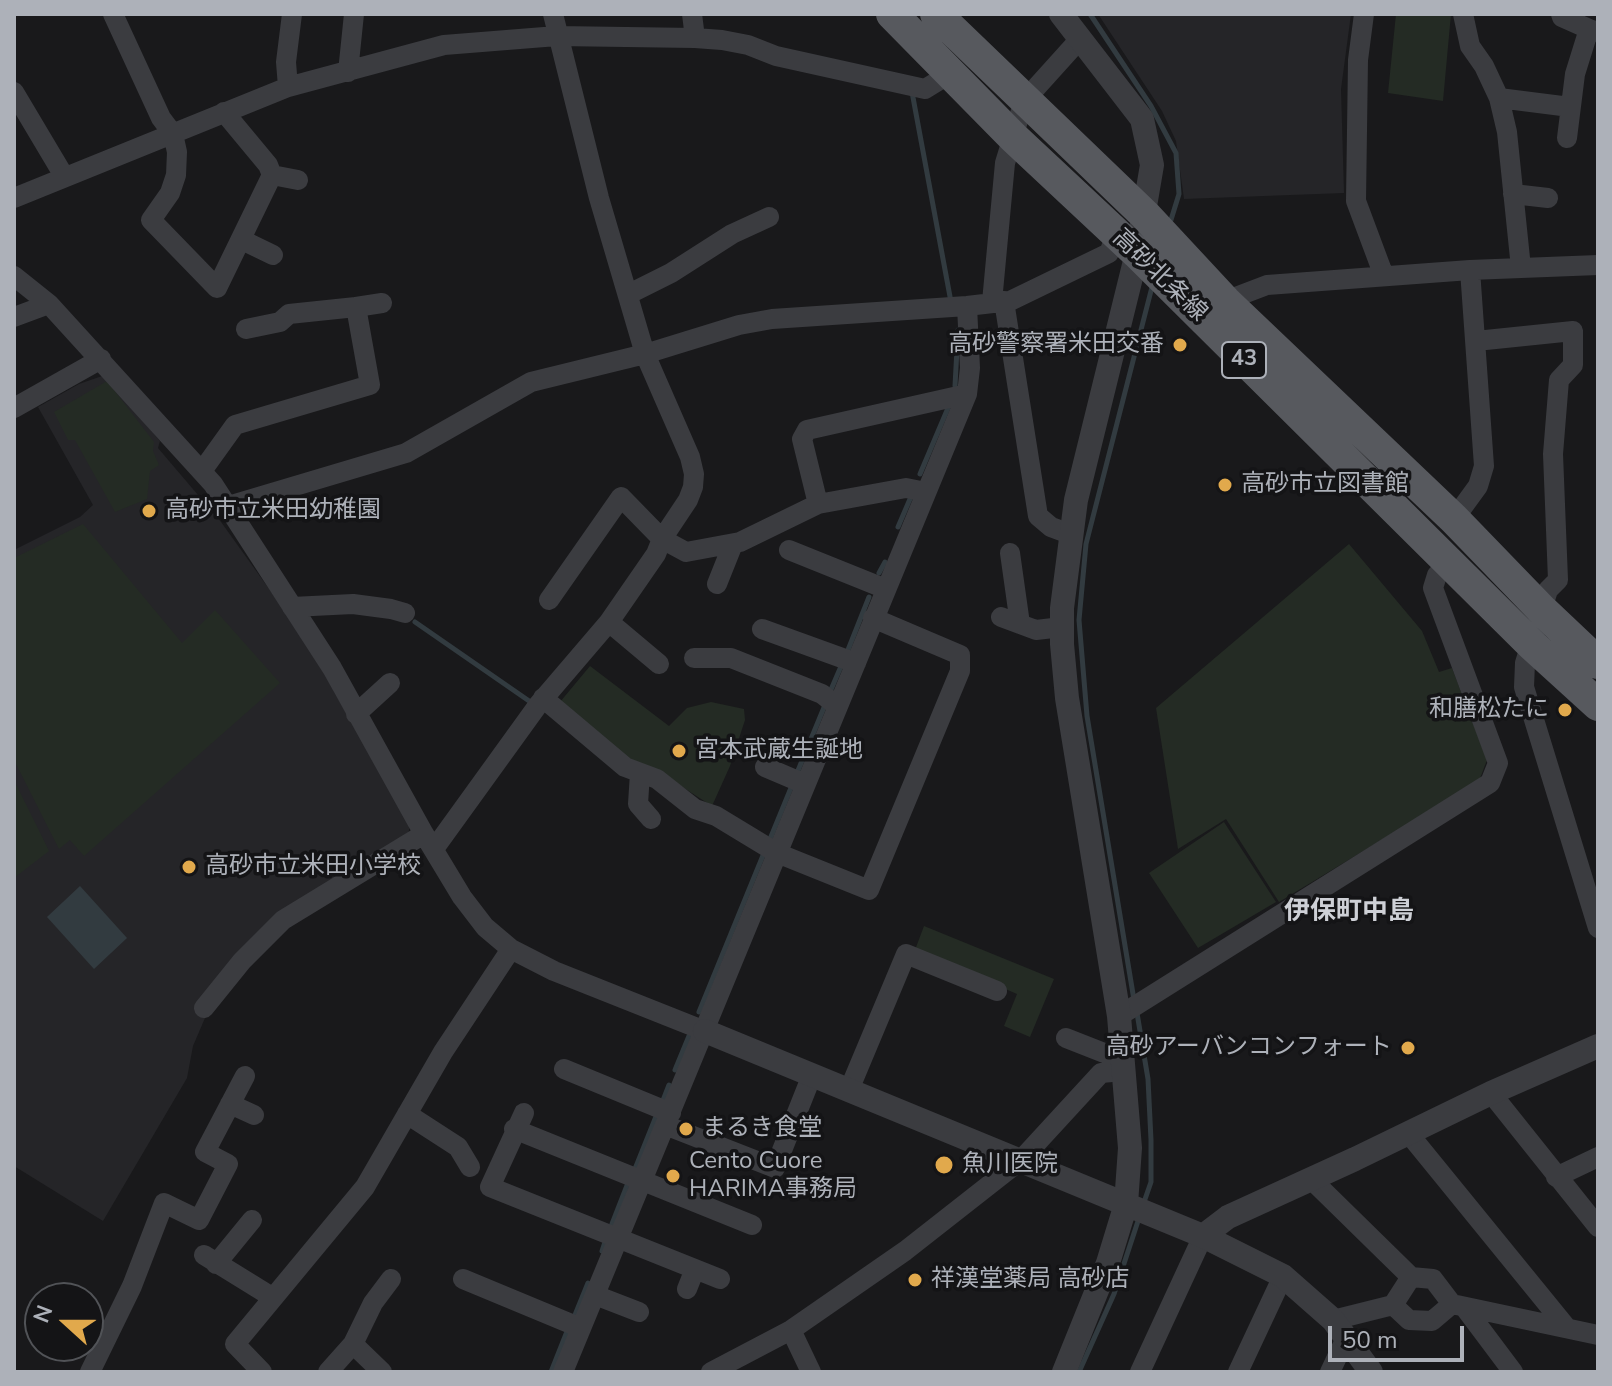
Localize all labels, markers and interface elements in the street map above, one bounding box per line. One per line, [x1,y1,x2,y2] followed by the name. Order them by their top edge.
[1106,224,1212,328] street label: 高砂北条線
[948,331,1164,359] place label: 高砂警察署米田交番
[1171,336,1189,354] marker: 高砂警察署米田交番
[1222,342,1266,378] road number: 43
[1241,471,1409,499] place label: 高砂市立図書館
[1216,476,1234,494] marker: 高砂市立図書館
[165,497,381,525] place label: 高砂市立米田幼稚園
[140,502,158,520] marker: 高砂市立米田幼稚園
[1429,696,1549,724] place label: 和膳松たに
[1556,701,1574,719] marker: 和膳松たに
[695,737,863,765] place label: 宮本武蔵生誕地
[670,742,688,760] marker: 宮本武蔵生誕地
[205,853,421,881] place label: 高砂市立米田小学校
[180,858,198,876] marker: 高砂市立米田小学校
[1284,897,1414,929] district label: 伊保町中島
[1105,1034,1392,1062] place label: 高砂アーバンコンフォート
[1399,1039,1417,1057] marker: 高砂アーバンコンフォート
[702,1115,822,1143] place label: まるき食堂
[677,1120,695,1138] marker: まるき食堂
[689,1148,857,1204] place label: Cento Cuore HARIMA事務局
[962,1151,1058,1179] place label: 魚川医院
[933,1154,955,1176] marker: 魚川医院
[664,1167,682,1185] marker: Cento Cuore HARIMA事務局
[931,1266,1129,1294] place label: 祥漢堂薬局 高砂店
[906,1271,924,1289] marker: 祥漢堂薬局 高砂店
[24,1282,104,1362] north arrow
[27,1301,60,1327] text: N
[1332,1310,1468,1360] scale bar
[1342,1324,1398,1356] text: 50 m

